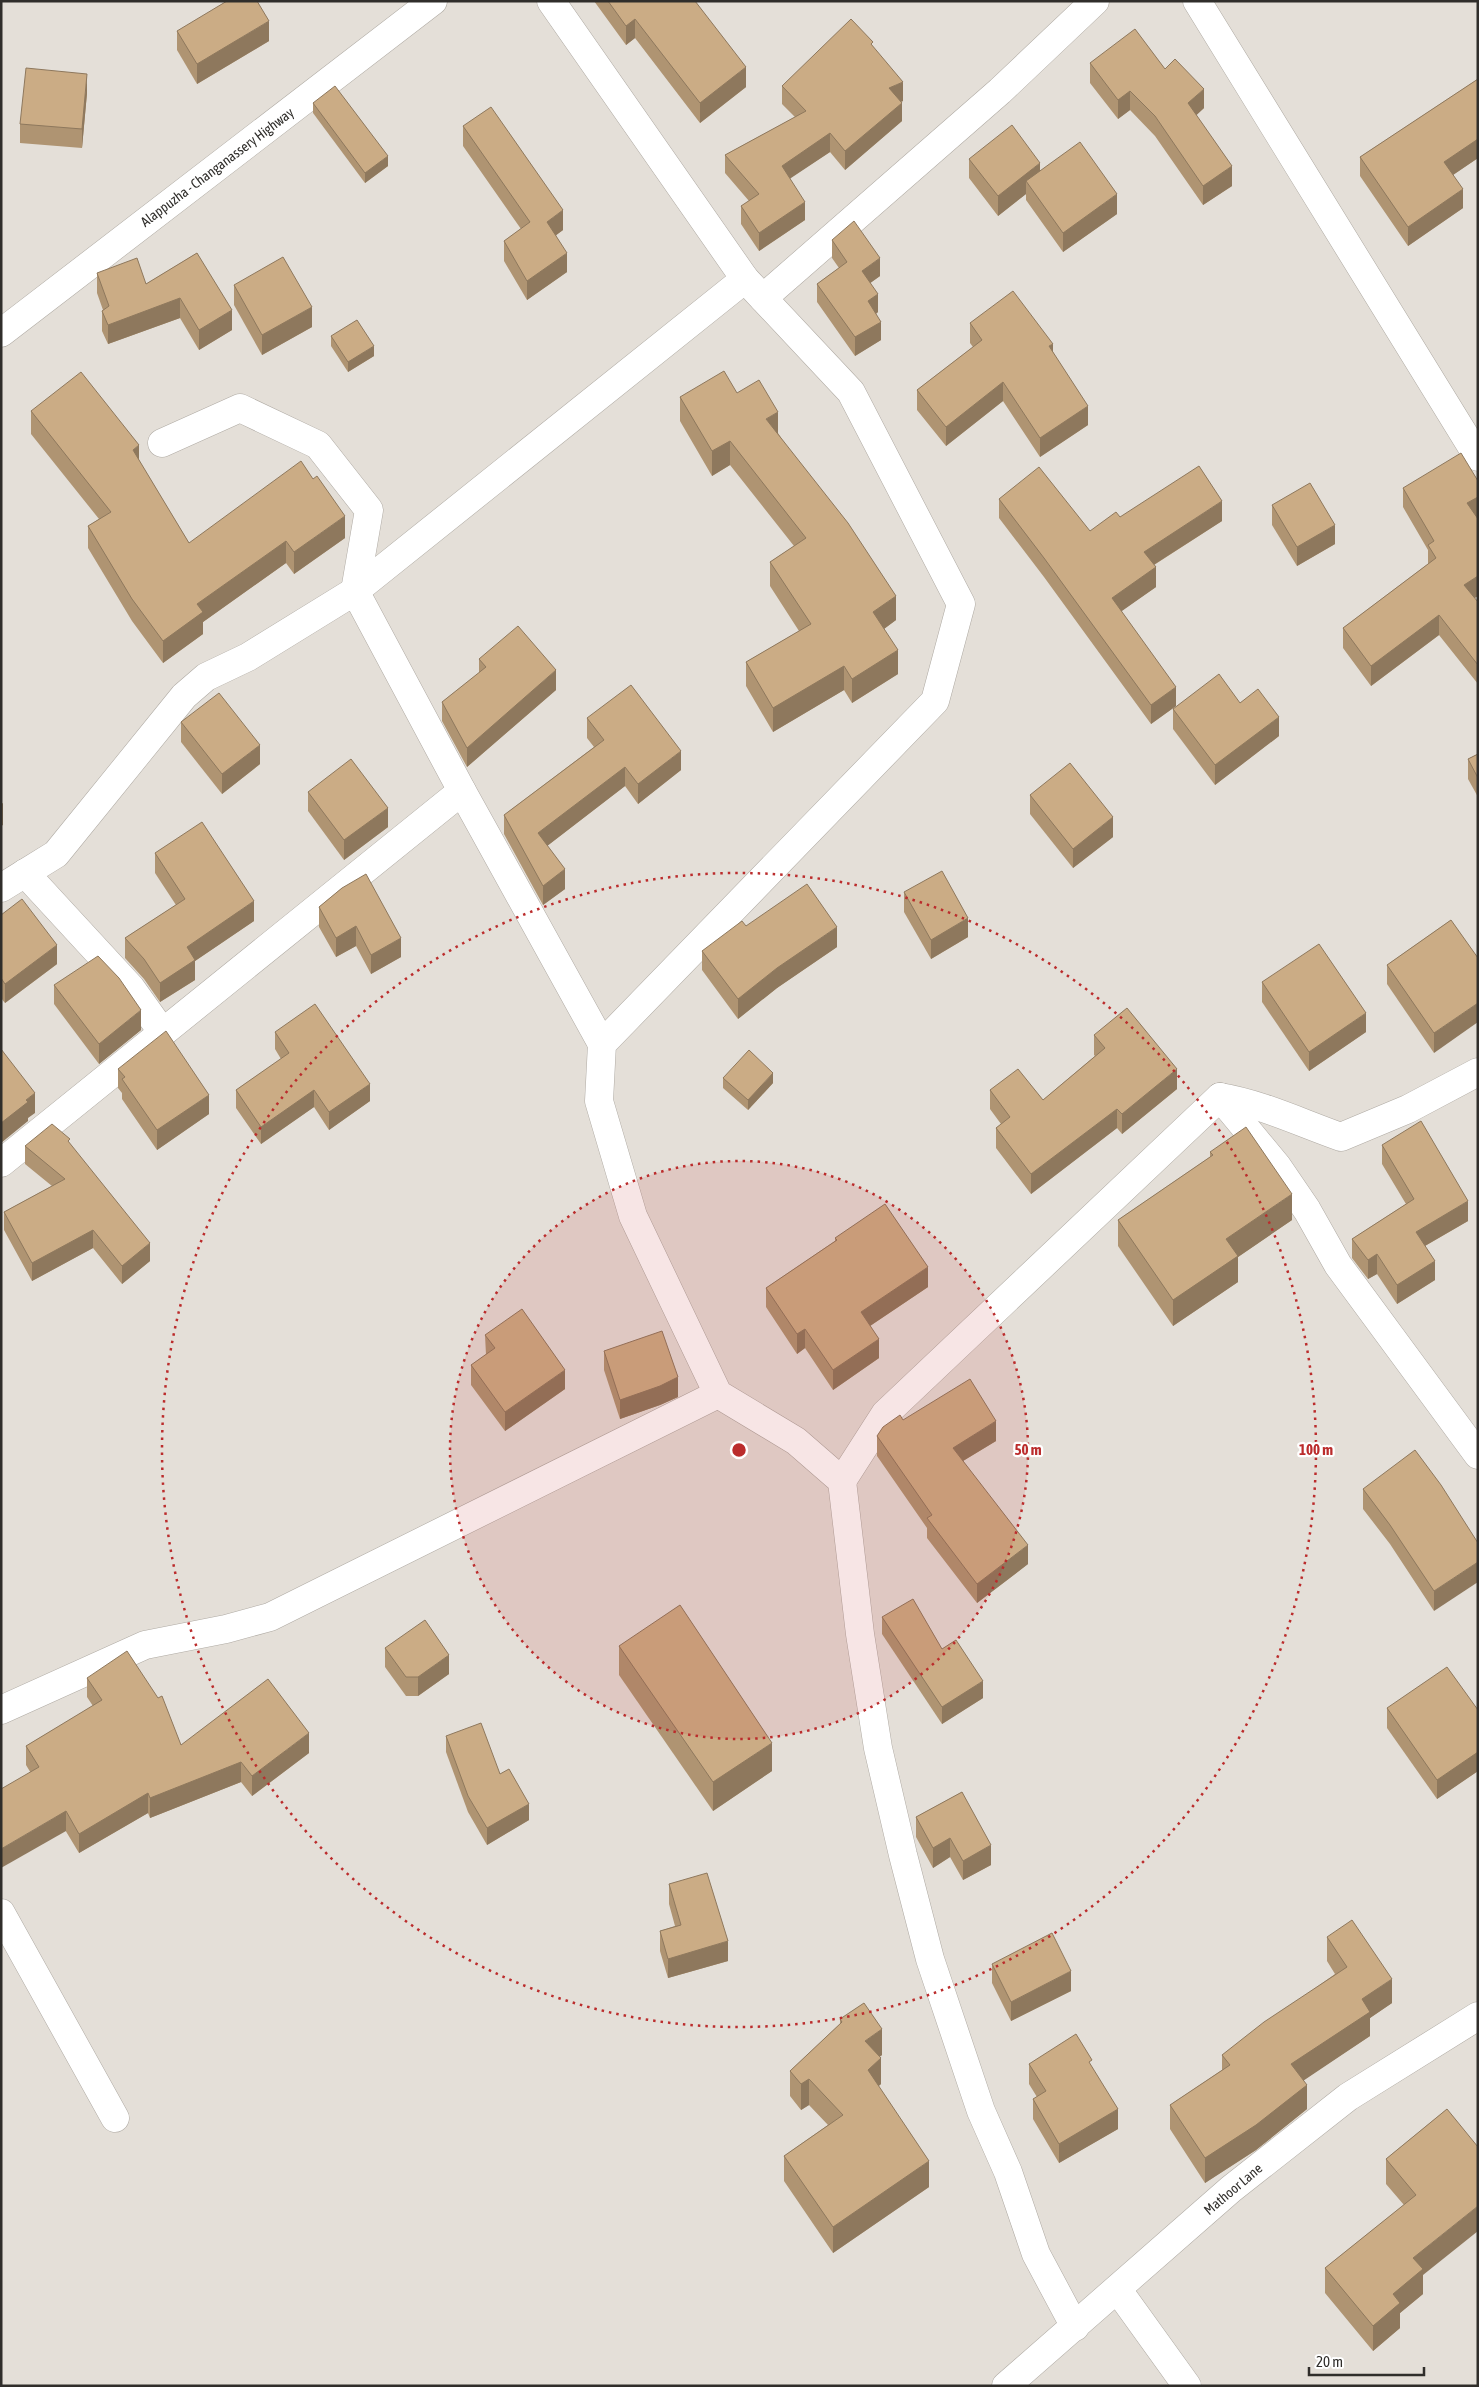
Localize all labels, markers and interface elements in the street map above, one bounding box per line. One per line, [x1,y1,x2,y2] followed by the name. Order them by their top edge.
[137,104,297,230] street label: Alappuzha - Changanassery Highway
[730,1441,748,1459] centre of rings
[1015,1441,1042,1458] text: 50 m
[1299,1441,1333,1458] text: 100 m
[1201,2160,1265,2218] street label: Mathoor Lane
[1309,2344,1424,2376] scale bar
[1316,2353,1343,2370] text: 20 m

